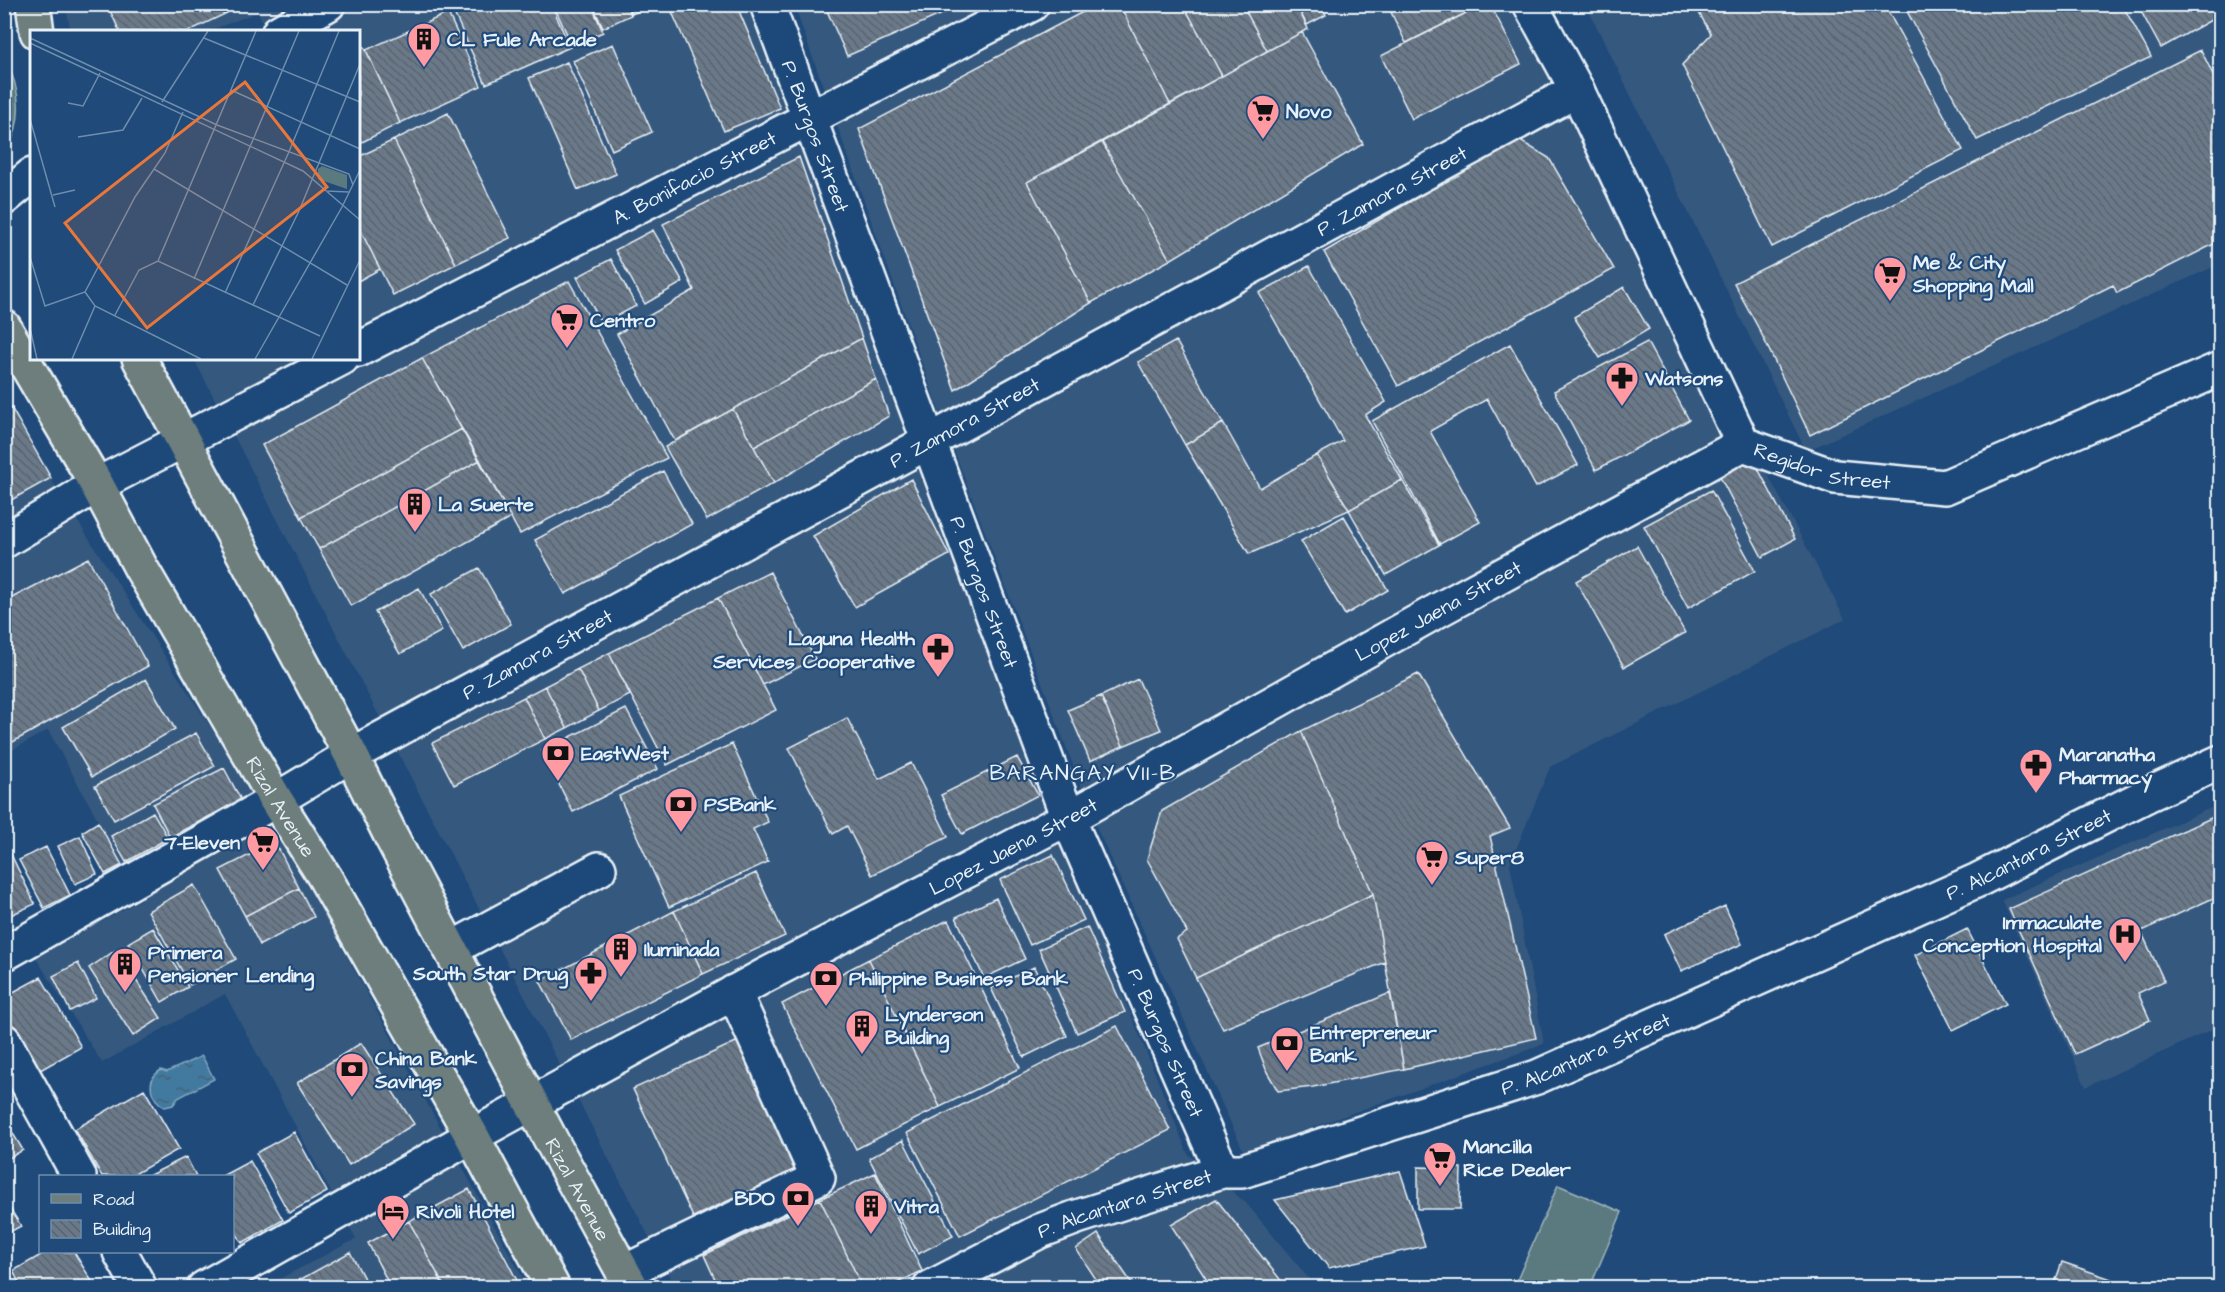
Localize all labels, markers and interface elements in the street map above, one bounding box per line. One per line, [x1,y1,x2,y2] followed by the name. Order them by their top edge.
[406,21,442,68] building icon: CL Fule Arcade
[447,26,597,54] place label: CL Fule Arcade
[30,30,360,360] inset map
[774,57,856,217] street label: P. Burgos Street
[1245,93,1281,140] supermarket icon: Novo
[1286,98,1332,126] place label: Novo
[608,124,782,232] street label: A. Bonifacio Street
[1312,139,1472,244] street label: P. Zamora Street
[1912,249,2034,301] place label: Me & City Shopping Mall
[1872,255,1908,302] supermarket icon: Me & City Shopping Mall
[549,302,585,349] supermarket icon: Centro
[590,307,656,335] place label: Centro
[1604,360,1640,407] pharmacy icon: Watsons
[1644,365,1723,393] place label: Watsons
[885,371,1045,475] street label: P. Zamora Street
[1750,436,1892,497] street label: Regidor Street
[397,486,433,533] building icon: La Suerte
[438,491,534,519] place label: La Suerte
[943,512,1024,673] street label: P. Burgos Street
[1350,554,1527,669] street label: Lopez Jaena Street
[458,603,618,707] street label: P. Zamora Street
[712,625,916,676] place label: Laguna Health Services Cooperative
[920,631,956,678] pharmacy icon: Laguna Health Services Cooperative
[540,735,576,782] bank icon: EastWest
[581,740,670,768] place label: EastWest
[2059,741,2156,793] place label: Maranatha Pharmacy
[2018,747,2054,794] pharmacy icon: Maranatha Pharmacy
[239,752,322,863] street label: Rizal Avenue
[989,758,1177,789] district label: BARANGAY VII-B
[663,786,699,833] bank icon: PSBank
[704,791,777,819] place label: PSBank
[925,791,1103,903] street label: Lopez Jaena Street
[1942,802,2117,908] street label: P. Alcantara Street
[245,824,281,871] supermarket icon: 7-Eleven
[163,829,240,857] place label: 7-Eleven
[1414,839,1450,886] supermarket icon: Super8
[1454,844,1524,872] place label: Super8
[1923,909,2102,960] place label: Immaculate Conception Hospital
[2107,916,2143,963] hospital icon: Immaculate Conception Hospital
[603,931,639,978] building icon: Iluminada
[644,936,720,964] place label: Iluminada
[148,939,315,991] place label: Primera Pensioner Lending
[107,946,143,993] building icon: Primera Pensioner Lending
[573,955,609,1002] pharmacy icon: South Star Drug
[412,960,569,989] place label: South Star Drug
[808,960,844,1007] bank icon: Philippine Business Bank
[1120,964,1210,1122] street label: P. Burgos Street
[849,965,1069,993] place label: Philippine Business Bank
[885,1001,983,1053] place label: Lynderson Building
[1498,1006,1675,1103] street label: P. Alcantara Street
[844,1008,880,1055] building icon: Lynderson Building
[1310,1019,1438,1070] place label: Entrepreneur Bank
[1269,1025,1305,1072] bank icon: Entrepreneur Bank
[374,1045,478,1097] place label: China Bank Savings
[334,1051,370,1098] bank icon: China Bank Savings
[537,1133,617,1246] street label: Rizal Avenue
[1463,1133,1572,1184] place label: Mancilla Rice Dealer
[1422,1140,1458,1187] supermarket icon: Mancilla Rice Dealer
[1034,1162,1215,1246] street label: P. Alcantara Street
[39,1175,234,1253] legend
[780,1180,816,1227] bank icon: BDO
[734,1185,776,1213] place label: BDO
[93,1187,134,1212] text: Road
[853,1188,889,1235] building icon: Vitra
[375,1193,411,1240] hotel icon: Rivoli Hotel
[893,1193,940,1221] place label: Vitra
[416,1198,515,1226] place label: Rivoli Hotel
[93,1217,151,1243] text: Building

